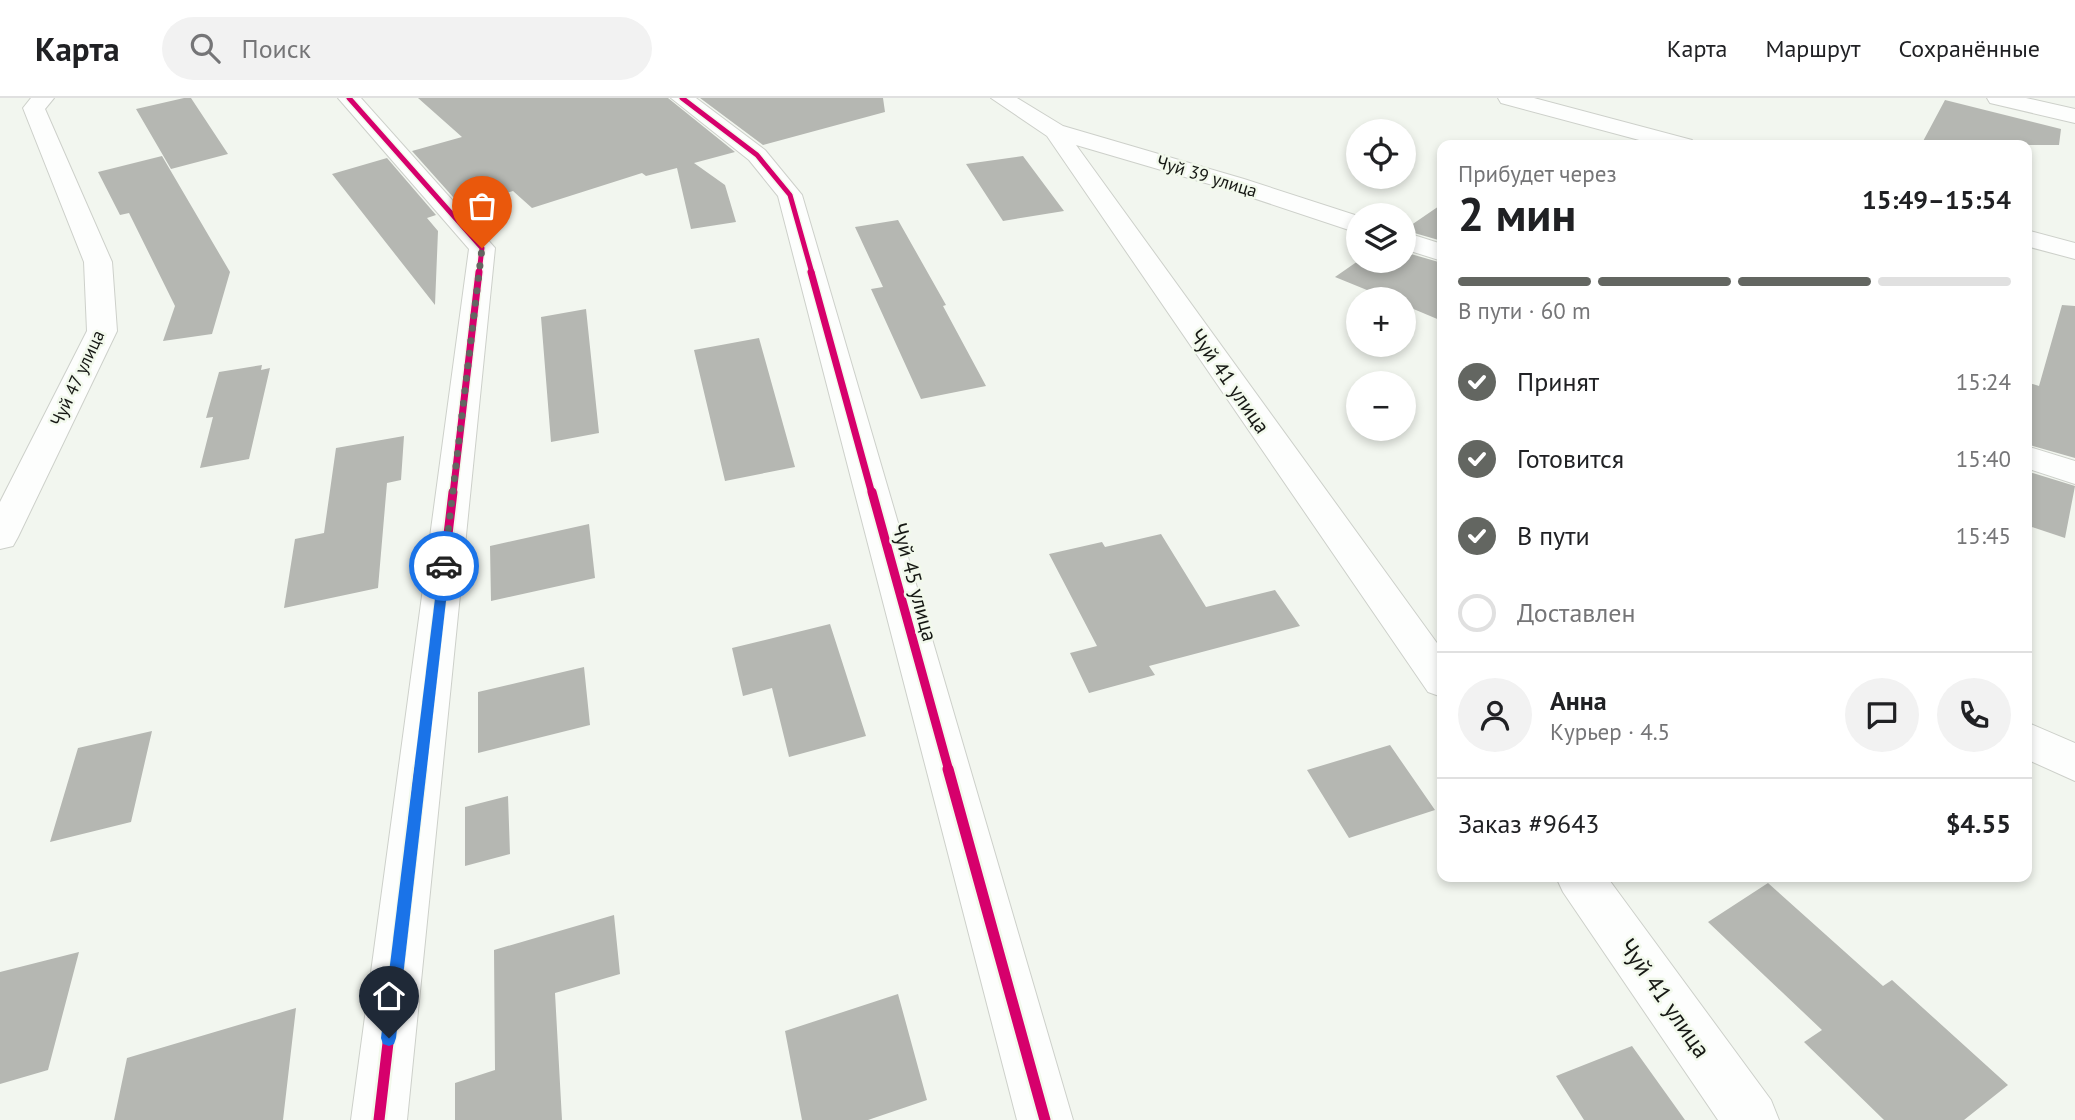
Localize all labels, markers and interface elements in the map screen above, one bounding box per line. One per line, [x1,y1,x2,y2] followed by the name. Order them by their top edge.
[162,17,652,80] search box
[35,27,120,70] text: Карта
[186,29,224,67] icon: search
[242,32,311,65] text: Поиск
[1667,33,1727,64] text: Карта
[1765,33,1860,64] text: Маршрут
[1898,33,2040,64] text: Сохранённые
[1346,119,1416,441] map controls
[1346,119,1416,189] button: locate
[1154,150,1260,202] street label: Чуй 39 улица
[1458,159,1617,188] text: Прибудет через
[452,176,512,248] pin
[1862,183,2011,216] text: 15:49–15:54
[1458,184,1576,244] text: 2 мин
[463,187,501,225] icon: bag
[1346,203,1416,273] button: layers
[1346,287,1416,357] button: +
[1458,296,1591,325] text: В пути · 60 m
[1184,323,1276,439] street label: Чуй 41 улица
[45,326,109,430] street label: Чуй 47 улица
[1458,363,1496,401] icon: check
[1517,365,1599,398] text: Принят
[1956,367,2011,396] text: 15:24
[1346,371,1416,441] button: −
[1458,440,1496,478] icon: check
[1517,442,1624,475] text: Готовится
[1956,444,2011,473] text: 15:40
[1458,517,1496,555] icon: check
[1517,519,1590,552] text: В пути
[886,520,944,644] street label: Чуй 45 улица
[1956,521,2011,550] text: 15:45
[409,531,479,601] courier
[425,547,463,585] icon: car
[1517,596,1636,629] text: Доставлен
[1458,678,1532,752] button: person
[1845,678,1919,752] button: chat
[1937,678,2011,752] button: phone
[1550,684,1607,717] text: Анна
[1550,717,1670,746] text: Курьер · 4.5
[1458,807,1600,840] text: Заказ #9643
[1946,807,2011,840] text: $4.55
[1612,932,1718,1064] street label: Чуй 41 улица
[359,966,419,1038] pin
[370,977,408,1015] icon: home

